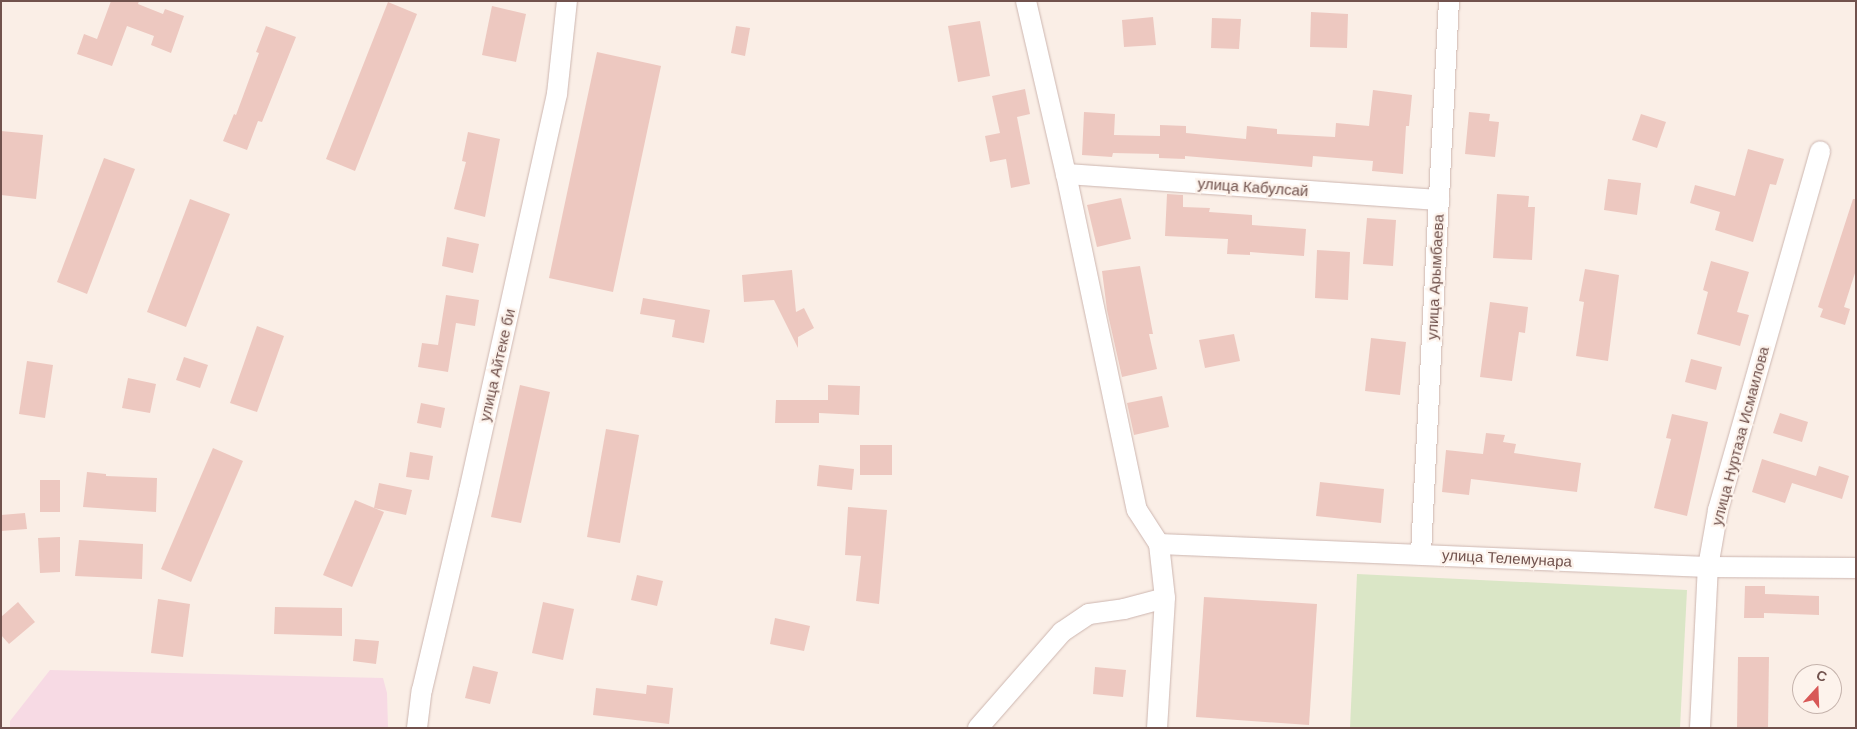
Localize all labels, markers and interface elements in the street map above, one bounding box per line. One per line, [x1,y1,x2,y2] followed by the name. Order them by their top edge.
[1197,174,1309,200] street label: улица Кабулсай
[1423,214,1447,340] street label: улица Арымбаева
[475,307,519,423] street label: улица Айтеке би
[1707,345,1773,527] street label: улица Нуртаза Исмаилова
[1442,546,1572,570] street label: улица Телемунара
[1792,664,1842,714] north arrow
[1814,667,1829,685] text: С

